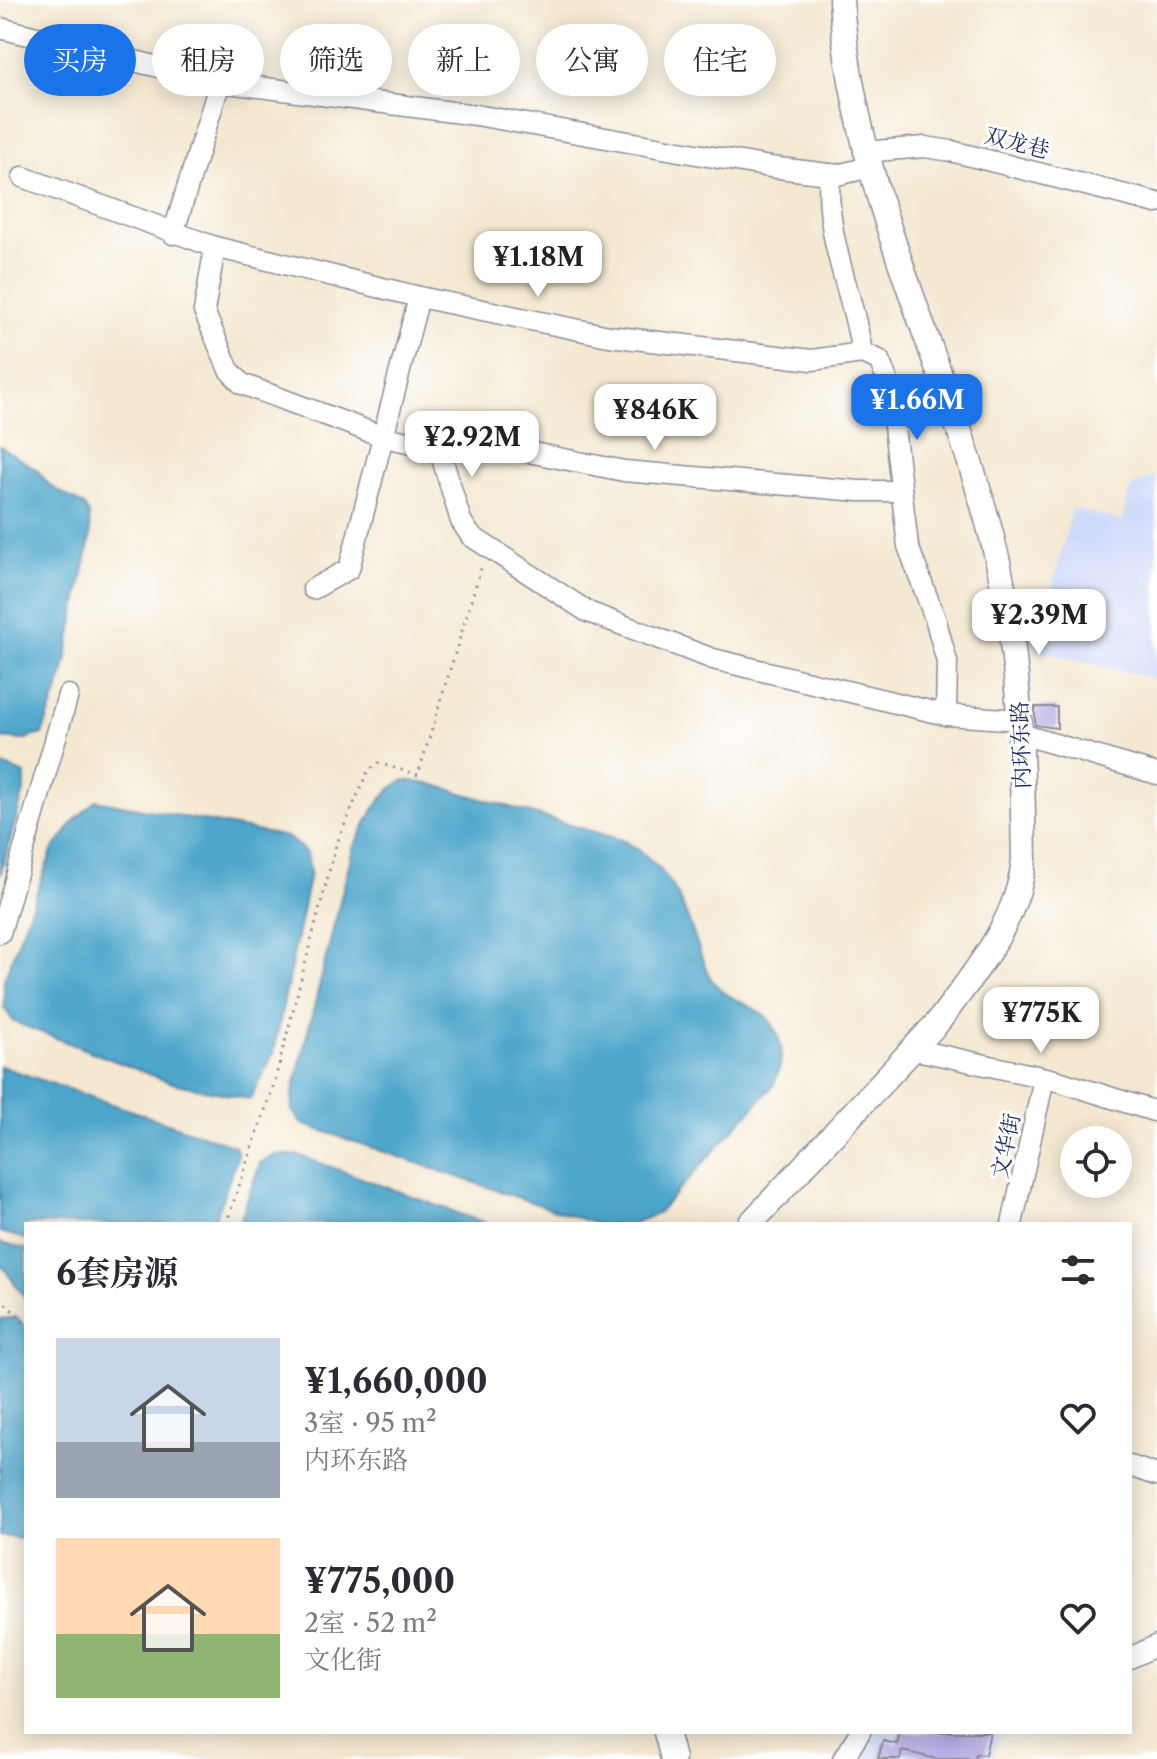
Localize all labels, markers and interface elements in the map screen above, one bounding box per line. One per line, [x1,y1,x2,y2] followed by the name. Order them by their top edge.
[24,24,136,96] chip: 买房
[152,24,264,96] chip: 租房
[280,24,392,96] chip: 筛选
[408,24,520,96] chip: 新上
[536,24,648,96] chip: 公寓
[664,24,776,96] chip: 住宅
[982,122,1052,164] street label: 双龙巷
[473,231,603,299] pin: ¥1.18M
[492,241,584,273] text: ¥1.18M
[852,374,982,442] pin: ¥1.66M
[599,384,711,452] pin: ¥846K
[869,384,965,416] text: ¥1.66M
[612,394,698,426] text: ¥846K
[407,411,537,479] pin: ¥2.92M
[423,421,521,453] text: ¥2.92M
[974,589,1104,657] pin: ¥2.39M
[990,599,1088,631] text: ¥2.39M
[1006,701,1036,789] street label: 内环东路
[985,987,1097,1055] pin: ¥775K
[1001,997,1081,1029] text: ¥775K
[986,1111,1026,1181] street label: 文华街
[1060,1126,1132,1198] map controls
[1060,1126,1132,1198] button: locate
[1056,1248,1100,1292] icon: filters
[56,1252,178,1294] text: 6套房源
[304,1360,488,1402] text: ¥1,660,000
[120,1370,216,1466] icon: home
[1056,1396,1100,1440] icon: heart
[304,1407,437,1439] text: 3室 · 95 m²
[304,1444,408,1476] text: 内环东路
[304,1560,455,1602] text: ¥775,000
[120,1570,216,1666] icon: home
[1056,1596,1100,1640] icon: heart
[304,1607,437,1639] text: 2室 · 52 m²
[304,1644,382,1676] text: 文化街

